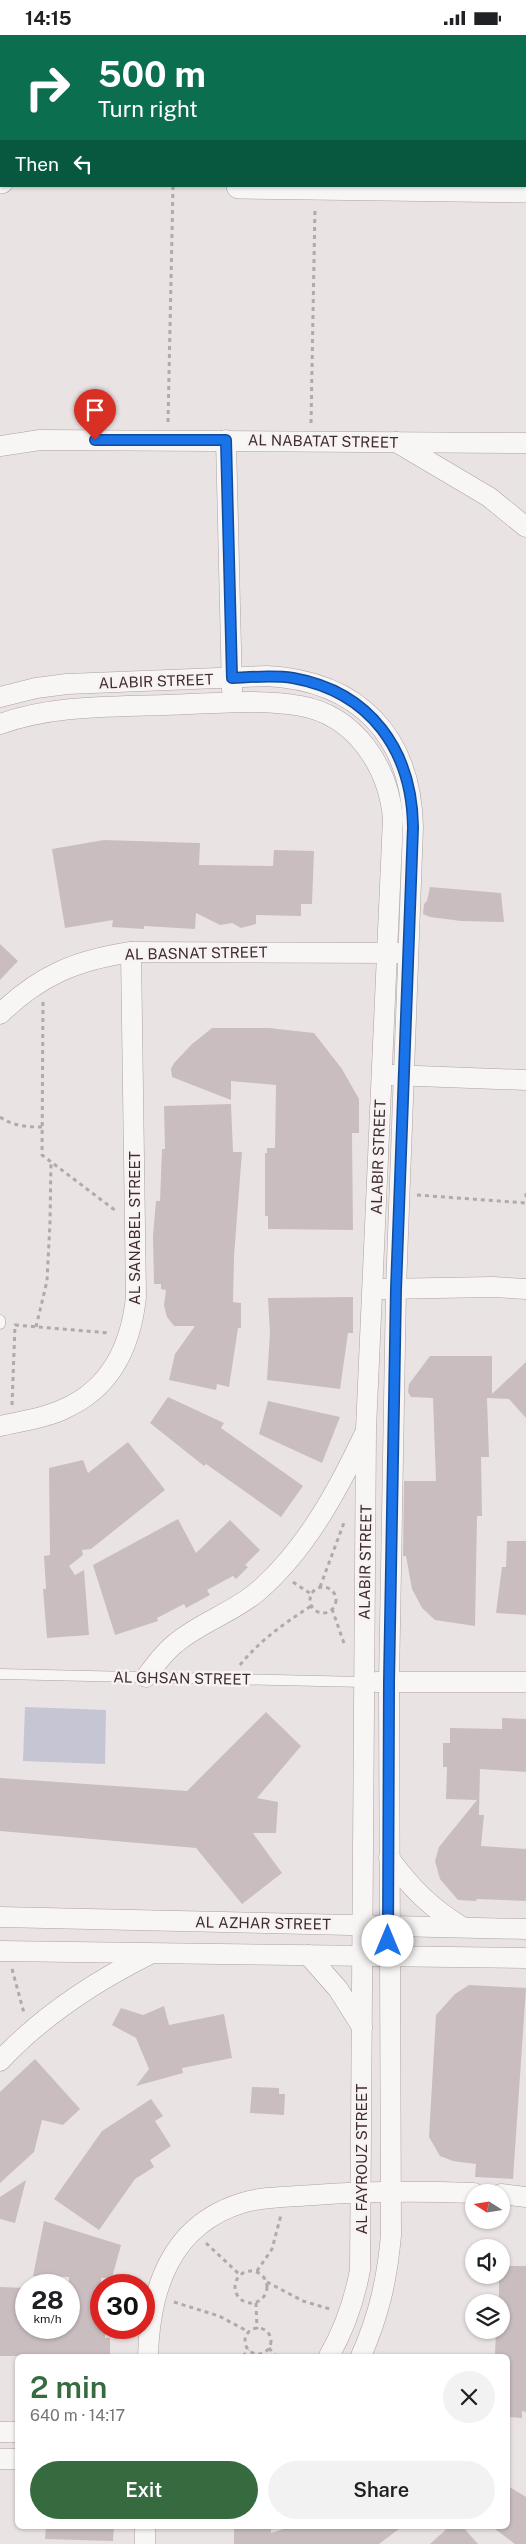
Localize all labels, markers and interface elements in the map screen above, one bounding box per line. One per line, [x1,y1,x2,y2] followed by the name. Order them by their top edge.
[25,7,72,29] text: 14:15
[98,54,206,95] text: 500 m
[15,55,80,120] icon: right
[98,96,198,122] text: Turn right
[69,150,97,178] icon: left
[15,153,59,175] text: Then
[74,389,116,440] pin
[81,396,109,424] icon: arrive
[248,431,398,451] street label: AL NABATAT STREET
[98,670,214,692] street label: ALABIR STREET
[124,943,268,963] street label: AL BASNAT STREET
[367,1099,389,1215] street label: ALABIR STREET
[126,1151,143,1305] street label: AL SANABEL STREET
[355,1504,375,1620] street label: ALABIR STREET
[113,1668,251,1688] street label: AL GHSAN STREET
[195,1913,331,1933] street label: AL AZHAR STREET
[361,1914,413,1966] position arrow
[353,2083,370,2234] street label: AL FAYROUZ STREET
[465,2184,510,2229] north arrow
[465,2184,510,2339] map controls
[465,2239,510,2284] button: sound
[90,2274,155,2339] speed limit sign: 30
[31,2285,64,2315] text: 28
[465,2294,510,2339] button: layers
[33,2312,62,2326] text: km/h
[30,2369,107,2405] text: 2 min
[443,2371,495,2423] button: close
[30,2406,125,2425] text: 640 m · 14:17
[30,2461,258,2519] button: Exit
[268,2461,495,2519] button: Share

